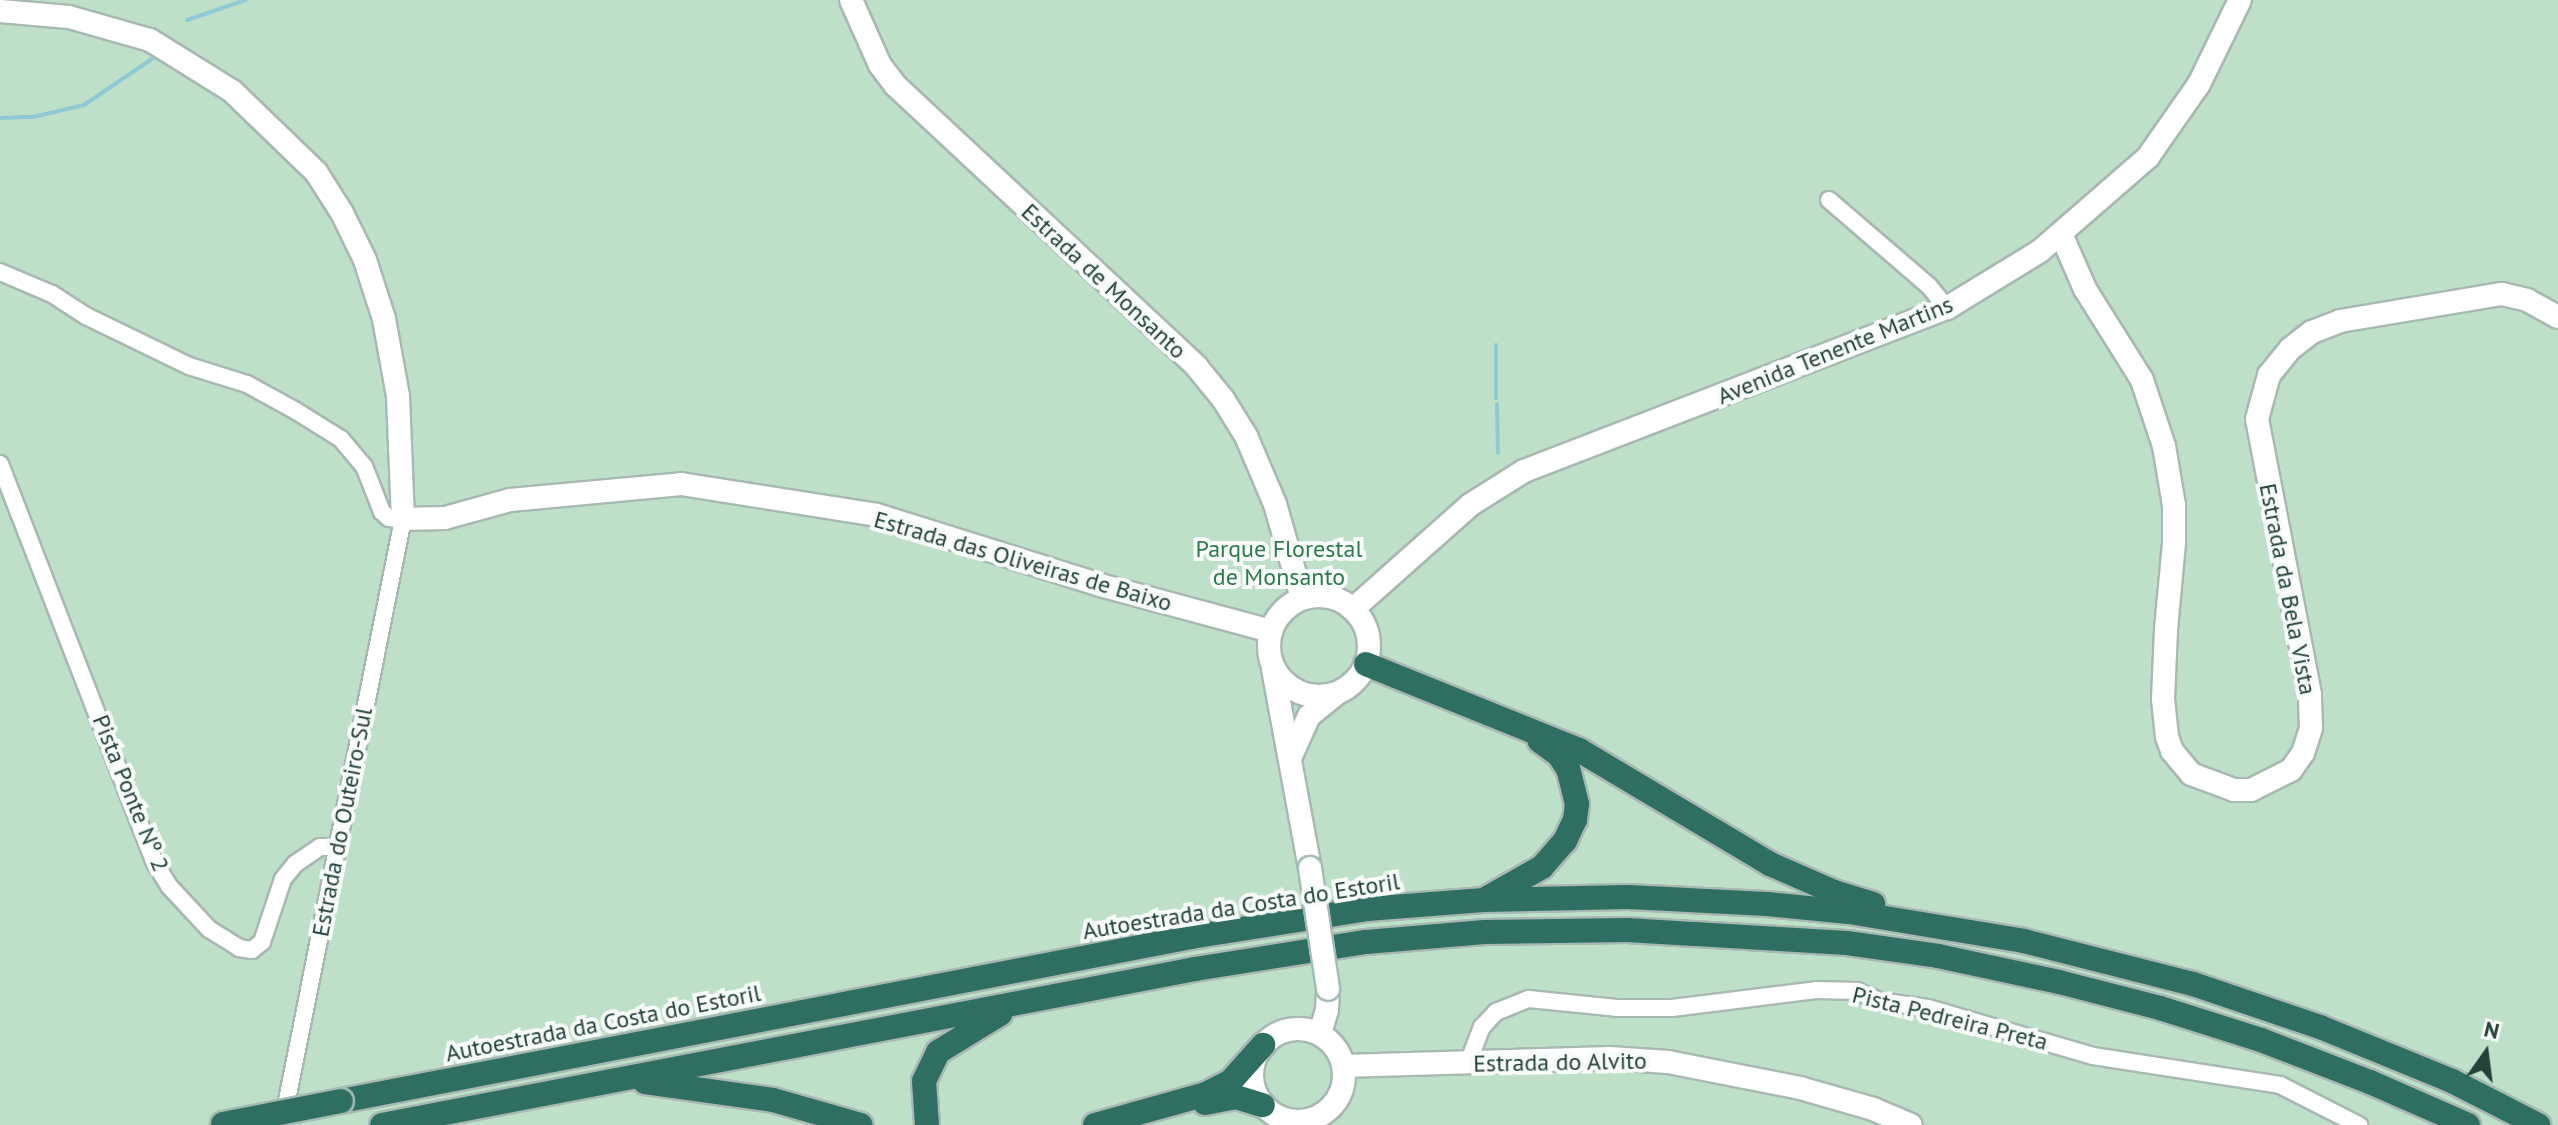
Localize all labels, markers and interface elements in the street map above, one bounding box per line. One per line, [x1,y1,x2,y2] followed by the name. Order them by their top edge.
[1016,197,1192,365] street label: Estrada de Monsanto
[1713,289,1957,411] street label: Avenida Tenente Martins
[2253,481,2323,697] street label: Estrada da Bela Vista
[871,505,1175,617] street label: Estrada das Oliveiras de Baixo
[1196,535,1362,591] park label: Parque Florestal de Monsanto
[306,705,378,939] street label: Estrada do Outeiro-Sul
[86,710,176,876] street label: Pista Ponte Nº 2
[1081,867,1401,945] street label: Autoestrada da Costa do Estoril
[443,978,763,1068] street label: Autoestrada da Costa do Estoril
[1849,980,2051,1056] street label: Pista Pedreira Preta
[2446,1013,2526,1093] north arrow
[2481,1014,2502,1045] text: N
[1473,1046,1647,1078] street label: Estrada do Alvito

